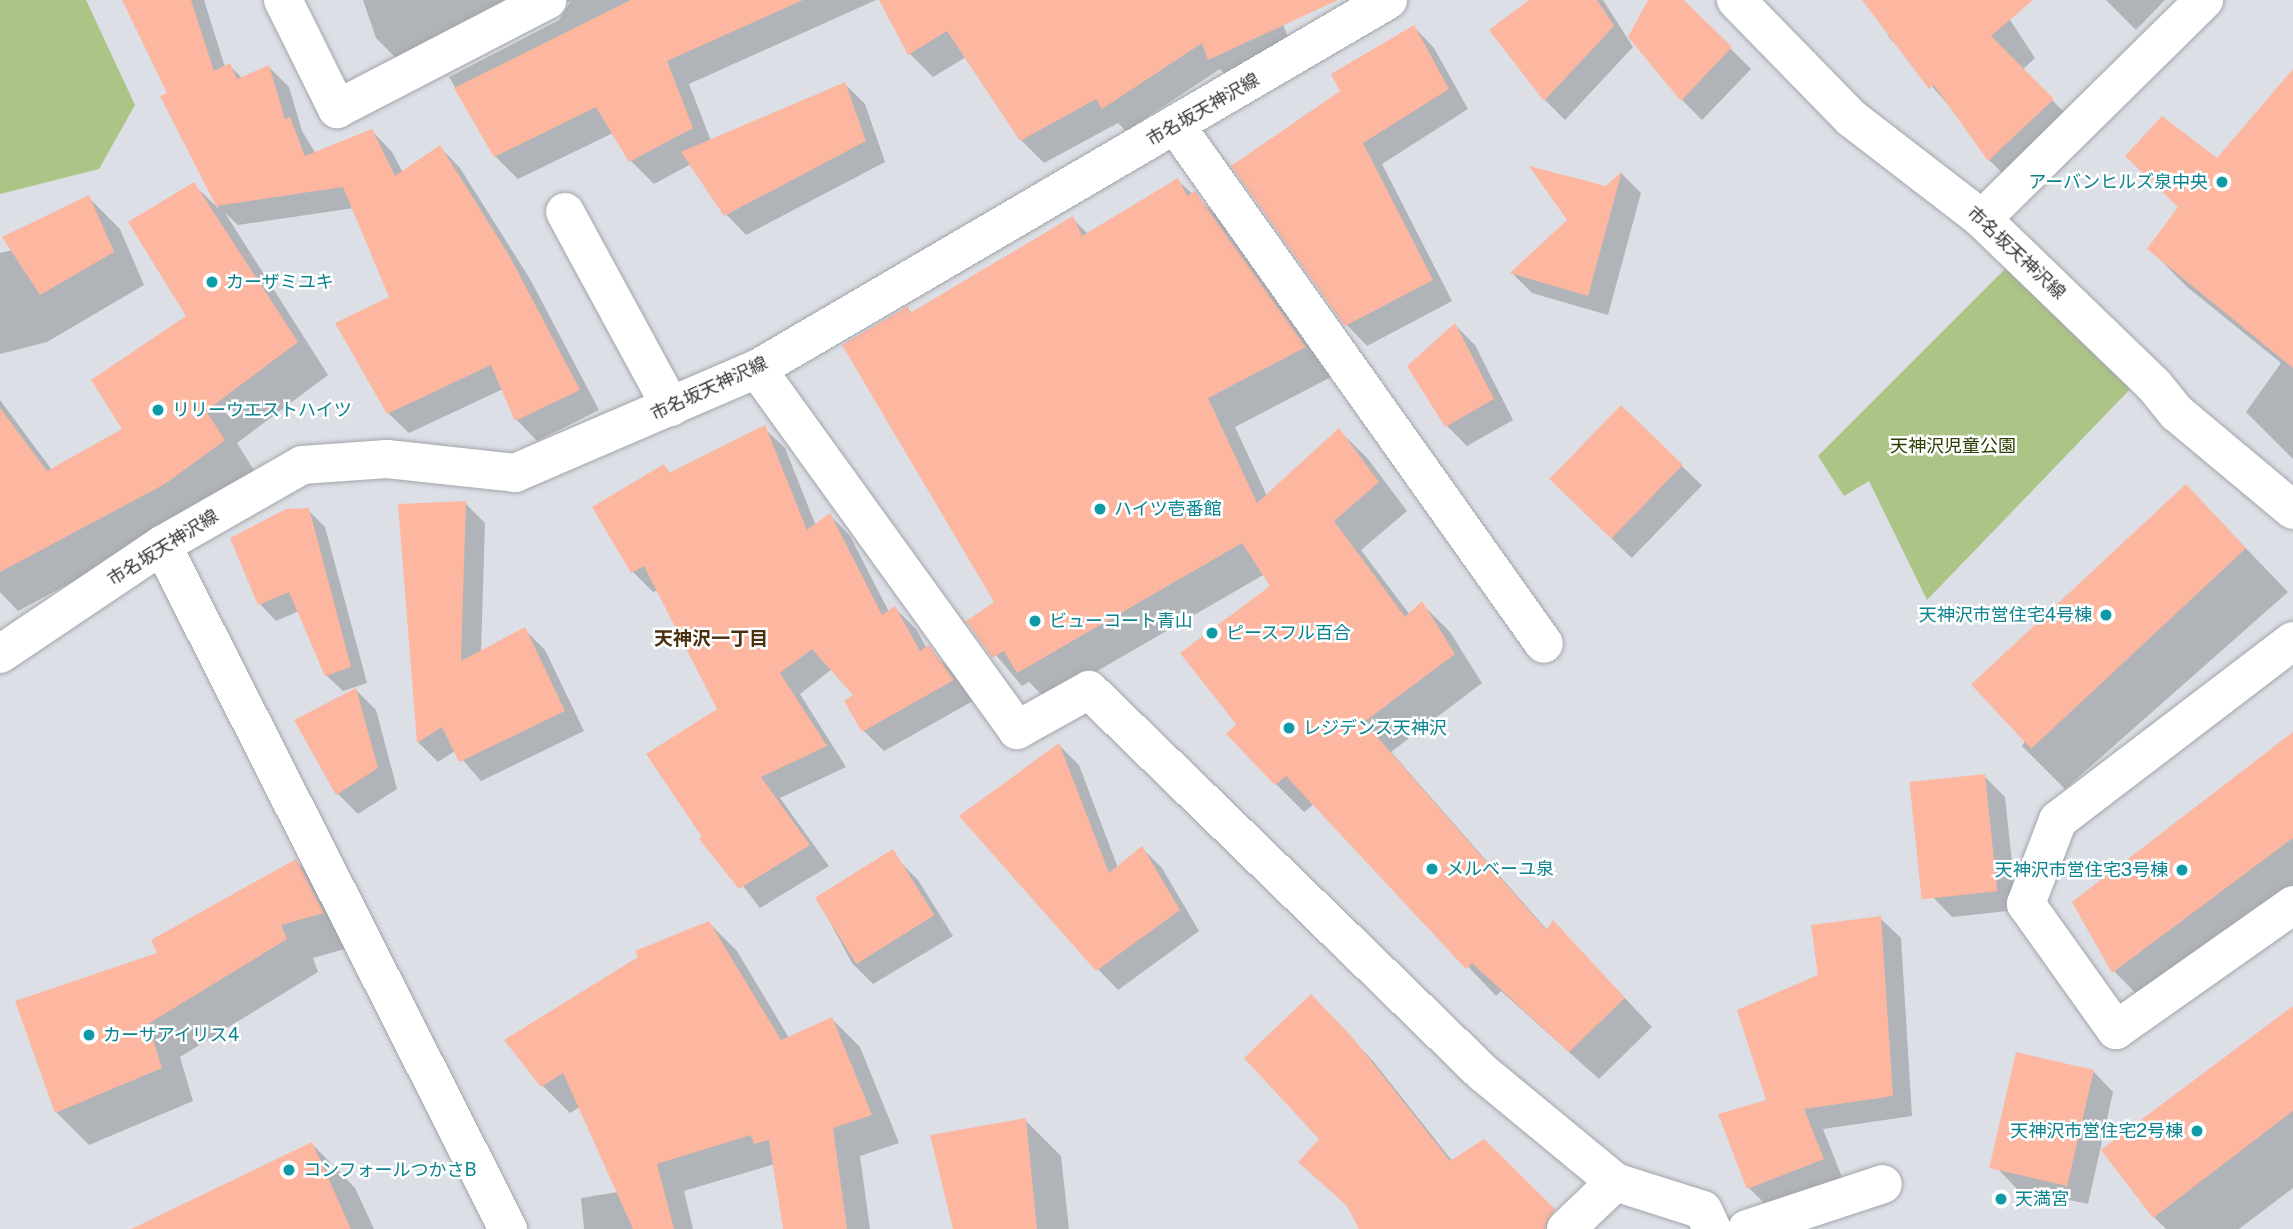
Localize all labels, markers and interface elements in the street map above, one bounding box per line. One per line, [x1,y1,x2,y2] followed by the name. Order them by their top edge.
[1143,69,1263,151] street label: 市名坂天神沢線
[2029,171,2208,193] place label: アーバンヒルズ泉中央
[2214,174,2230,190] marker: アーバンヒルズ泉中央
[1963,202,2069,304] street label: 市名坂天神沢線
[226,271,334,293] place label: カーザミユキ
[204,274,220,290] marker: カーザミユキ
[647,353,771,425] street label: 市名坂天神沢線
[172,399,352,421] place label: リリーウエストハイツ
[150,402,166,418] marker: リリーウエストハイツ
[1890,435,2016,457] park label: 天神沢児童公園
[1114,498,1222,520] place label: ハイツ壱番館
[1092,501,1108,517] marker: ハイツ壱番館
[104,505,222,591] street label: 市名坂天神沢線
[1919,604,2092,626] place label: 天神沢市営住宅4号棟
[2098,607,2114,623] marker: 天神沢市営住宅4号棟
[1049,610,1193,632] place label: ビューコート青山
[1027,613,1043,629] marker: ビューコート青山
[1226,622,1352,644] place label: ピースフル百合
[1204,625,1220,641] marker: ピースフル百合
[654,628,768,650] district label: 天神沢一丁目
[1303,717,1447,739] place label: レジデンス天神沢
[1281,720,1297,736] marker: レジデンス天神沢
[1446,858,1554,880] place label: メルベーユ泉
[1995,859,2168,881] place label: 天神沢市営住宅3号棟
[1424,861,1440,877] marker: メルベーユ泉
[2174,862,2190,878] marker: 天神沢市営住宅3号棟
[103,1024,240,1046] place label: カーサアイリス4
[81,1027,97,1043] marker: カーサアイリス4
[2010,1120,2183,1142] place label: 天神沢市営住宅2号棟
[2189,1123,2205,1139] marker: 天神沢市営住宅2号棟
[303,1159,477,1181] place label: コンフォールつかさB
[281,1162,297,1178] marker: コンフォールつかさB
[2015,1188,2069,1210] place label: 天満宮
[1993,1191,2009,1207] marker: 天満宮

